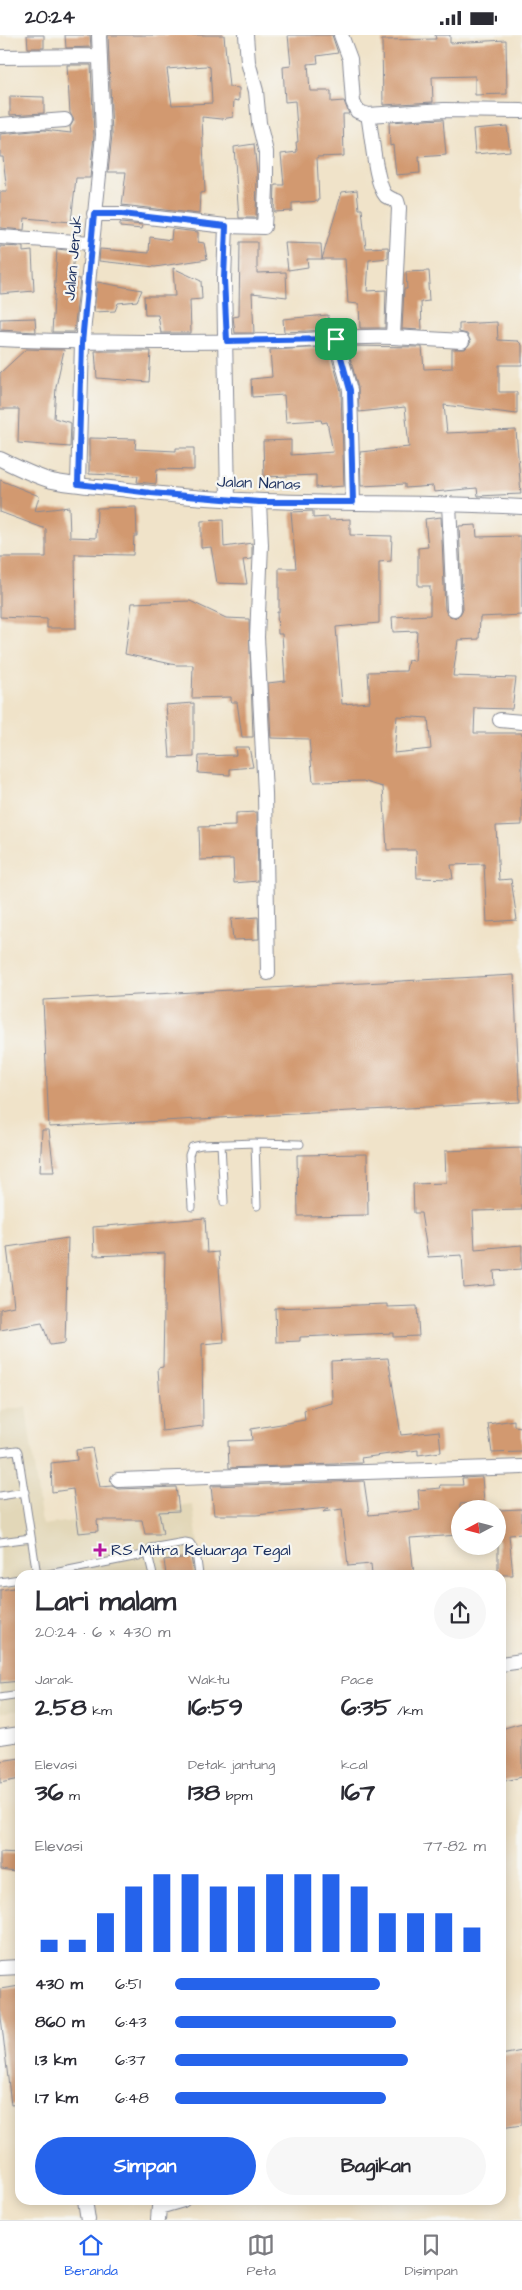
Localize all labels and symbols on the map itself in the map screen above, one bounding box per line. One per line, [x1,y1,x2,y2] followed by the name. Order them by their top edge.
[58,214,88,302] street label: Jalan Jeruk
[315,318,357,360] pin
[217,471,301,495] street label: Jalan Nanas
[451,1500,506,1555] north arrow
[111,1539,291,1562] place label: RS Mitra Keluarga Tegal
[93,1543,107,1557] marker: RS Mitra Keluarga Tegal

